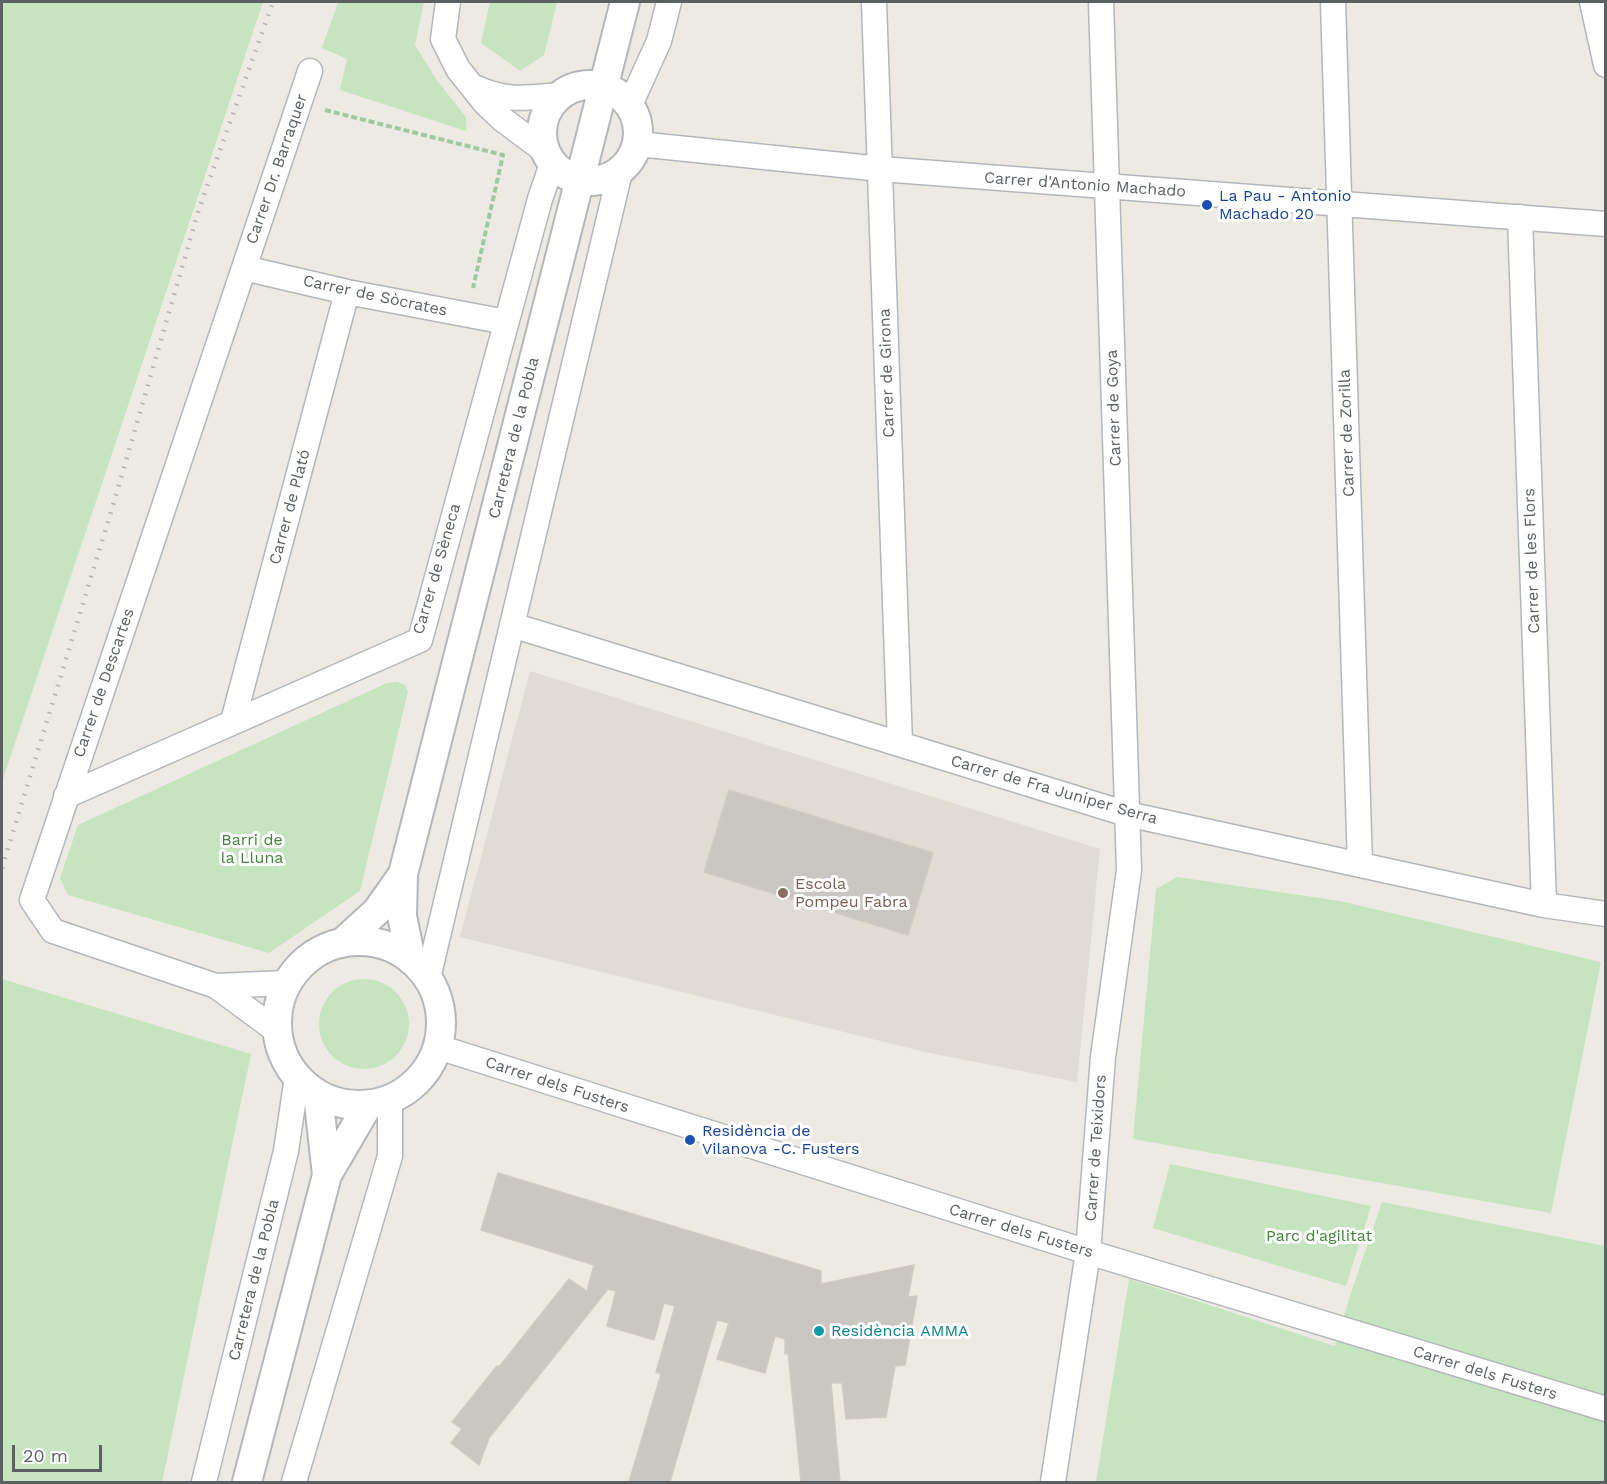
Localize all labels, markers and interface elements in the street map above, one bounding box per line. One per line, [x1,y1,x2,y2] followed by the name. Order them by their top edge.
[242,91,312,247] street label: Carrer Dr. Barraquer
[983,168,1187,202] street label: Carrer d'Antonio Machado
[1219,186,1351,224] place label: La Pau - Antonio Machado 20
[1200,198,1214,212] marker: La Pau - Antonio Machado 20
[301,271,449,321] street label: Carrer de Sòcrates
[875,308,899,438] street label: Carrer de Girona
[1102,349,1126,467] street label: Carrer de Goya
[485,355,543,521] street label: Carretera de la Pobla
[1335,369,1359,497] street label: Carrer de Zorilla
[265,447,315,567] street label: Carrer de Plató
[1520,488,1544,634] street label: Carrer de les Flors
[409,501,465,637] street label: Carrer de Sèneca
[69,606,139,760] street label: Carrer de Descartes
[948,751,1160,829] street label: Carrer de Fra Juniper Serra
[221,830,283,868] park label: Barri de la Lluna
[795,874,907,912] place label: Escola Pompeu Fabra
[776,886,790,900] marker: Escola Pompeu Fabra
[483,1053,631,1117] street label: Carrer dels Fusters
[1081,1074,1111,1222] street label: Carrer de Teixidors
[702,1121,859,1159] place label: Residència de Vilanova -C. Fusters
[683,1133,697,1147] marker: Residència de Vilanova -C. Fusters
[225,1197,283,1363] street label: Carretera de la Pobla
[946,1200,1096,1262] street label: Carrer dels Fusters
[1266,1226,1372,1246] park label: Parc d'agilitat
[831,1321,969,1341] place label: Residència AMMA
[812,1324,826,1338] marker: Residència AMMA
[1410,1342,1560,1404] street label: Carrer dels Fusters
[15,1433,105,1471] scale bar
[23,1445,68,1466] text: 20 m

